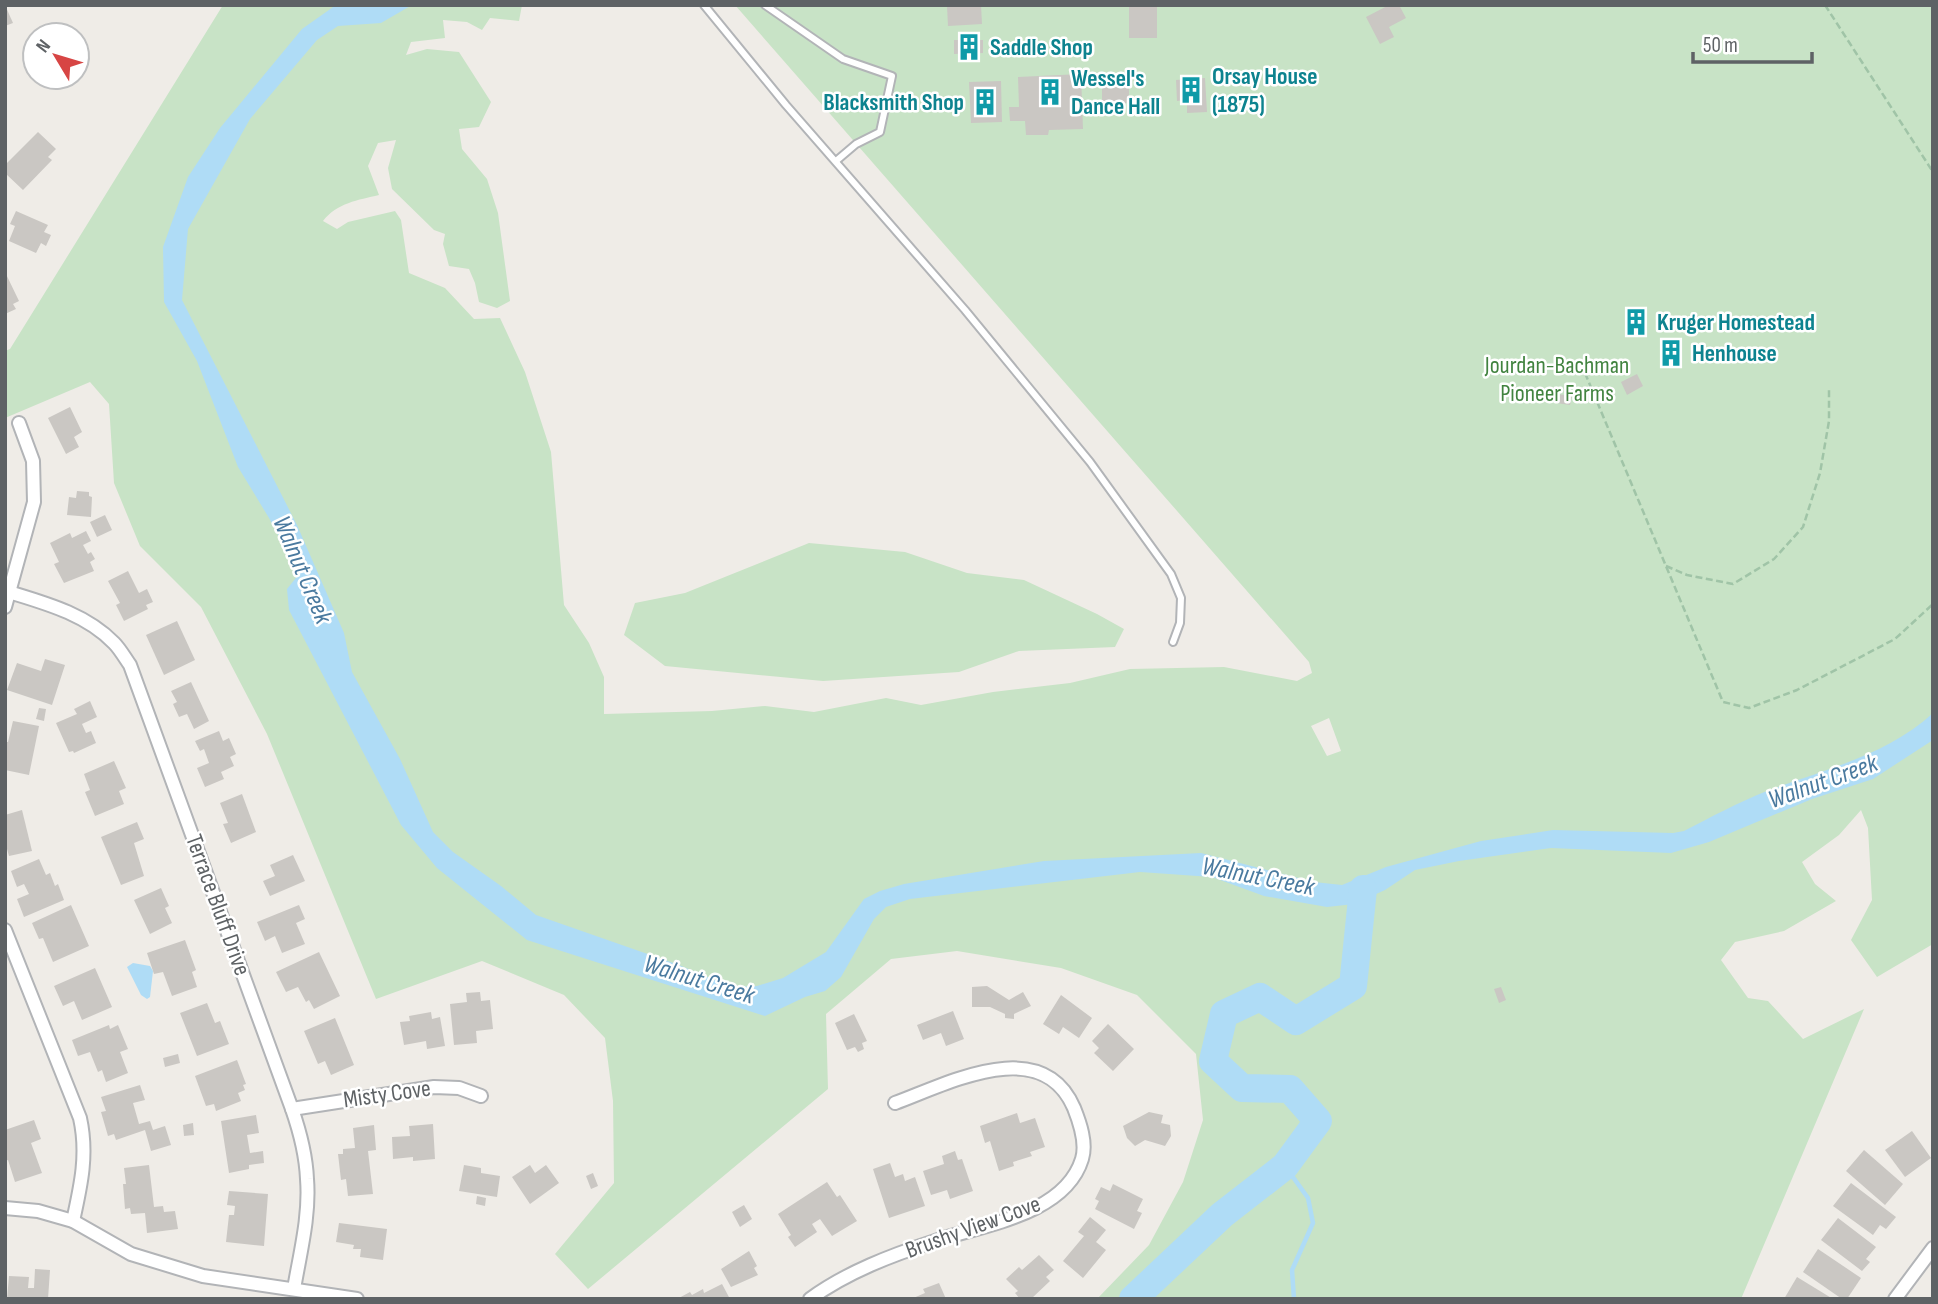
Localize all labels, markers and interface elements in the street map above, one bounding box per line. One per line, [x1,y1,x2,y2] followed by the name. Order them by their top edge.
[21,21,91,91] north arrow
[1693,21,1812,65] scale bar
[954,32,984,62] building icon: Saddle Shop
[990,33,1093,62] place label: Saddle Shop
[1703,33,1738,58] text: 50 m
[32,35,56,58] text: N
[1212,62,1318,119] place label: Orsay House (1875)
[1071,64,1160,121] place label: Wessel's Dance Hall
[1176,75,1206,105] building icon: Orsay House (1875)
[1035,77,1065,107] building icon: Wessel's Dance Hall
[970,87,1000,117] building icon: Blacksmith Shop
[823,88,964,117] place label: Blacksmith Shop
[1621,307,1651,337] building icon: Kruger Homestead
[1657,308,1815,337] place label: Kruger Homestead
[1656,338,1686,368] building icon: Henhouse
[1692,339,1777,368] place label: Henhouse
[1484,351,1629,408] park label: Jourdan-Bachman Pioneer Farms
[265,511,339,630] water label: Walnut Creek
[1764,748,1883,816] water label: Walnut Creek
[179,830,257,980] street label: Terrace Bluff Drive
[1199,851,1318,903] water label: Walnut Creek
[640,949,759,1012] water label: Walnut Creek
[342,1074,432,1114] street label: Misty Cove
[902,1189,1044,1265] street label: Brushy View Cove

